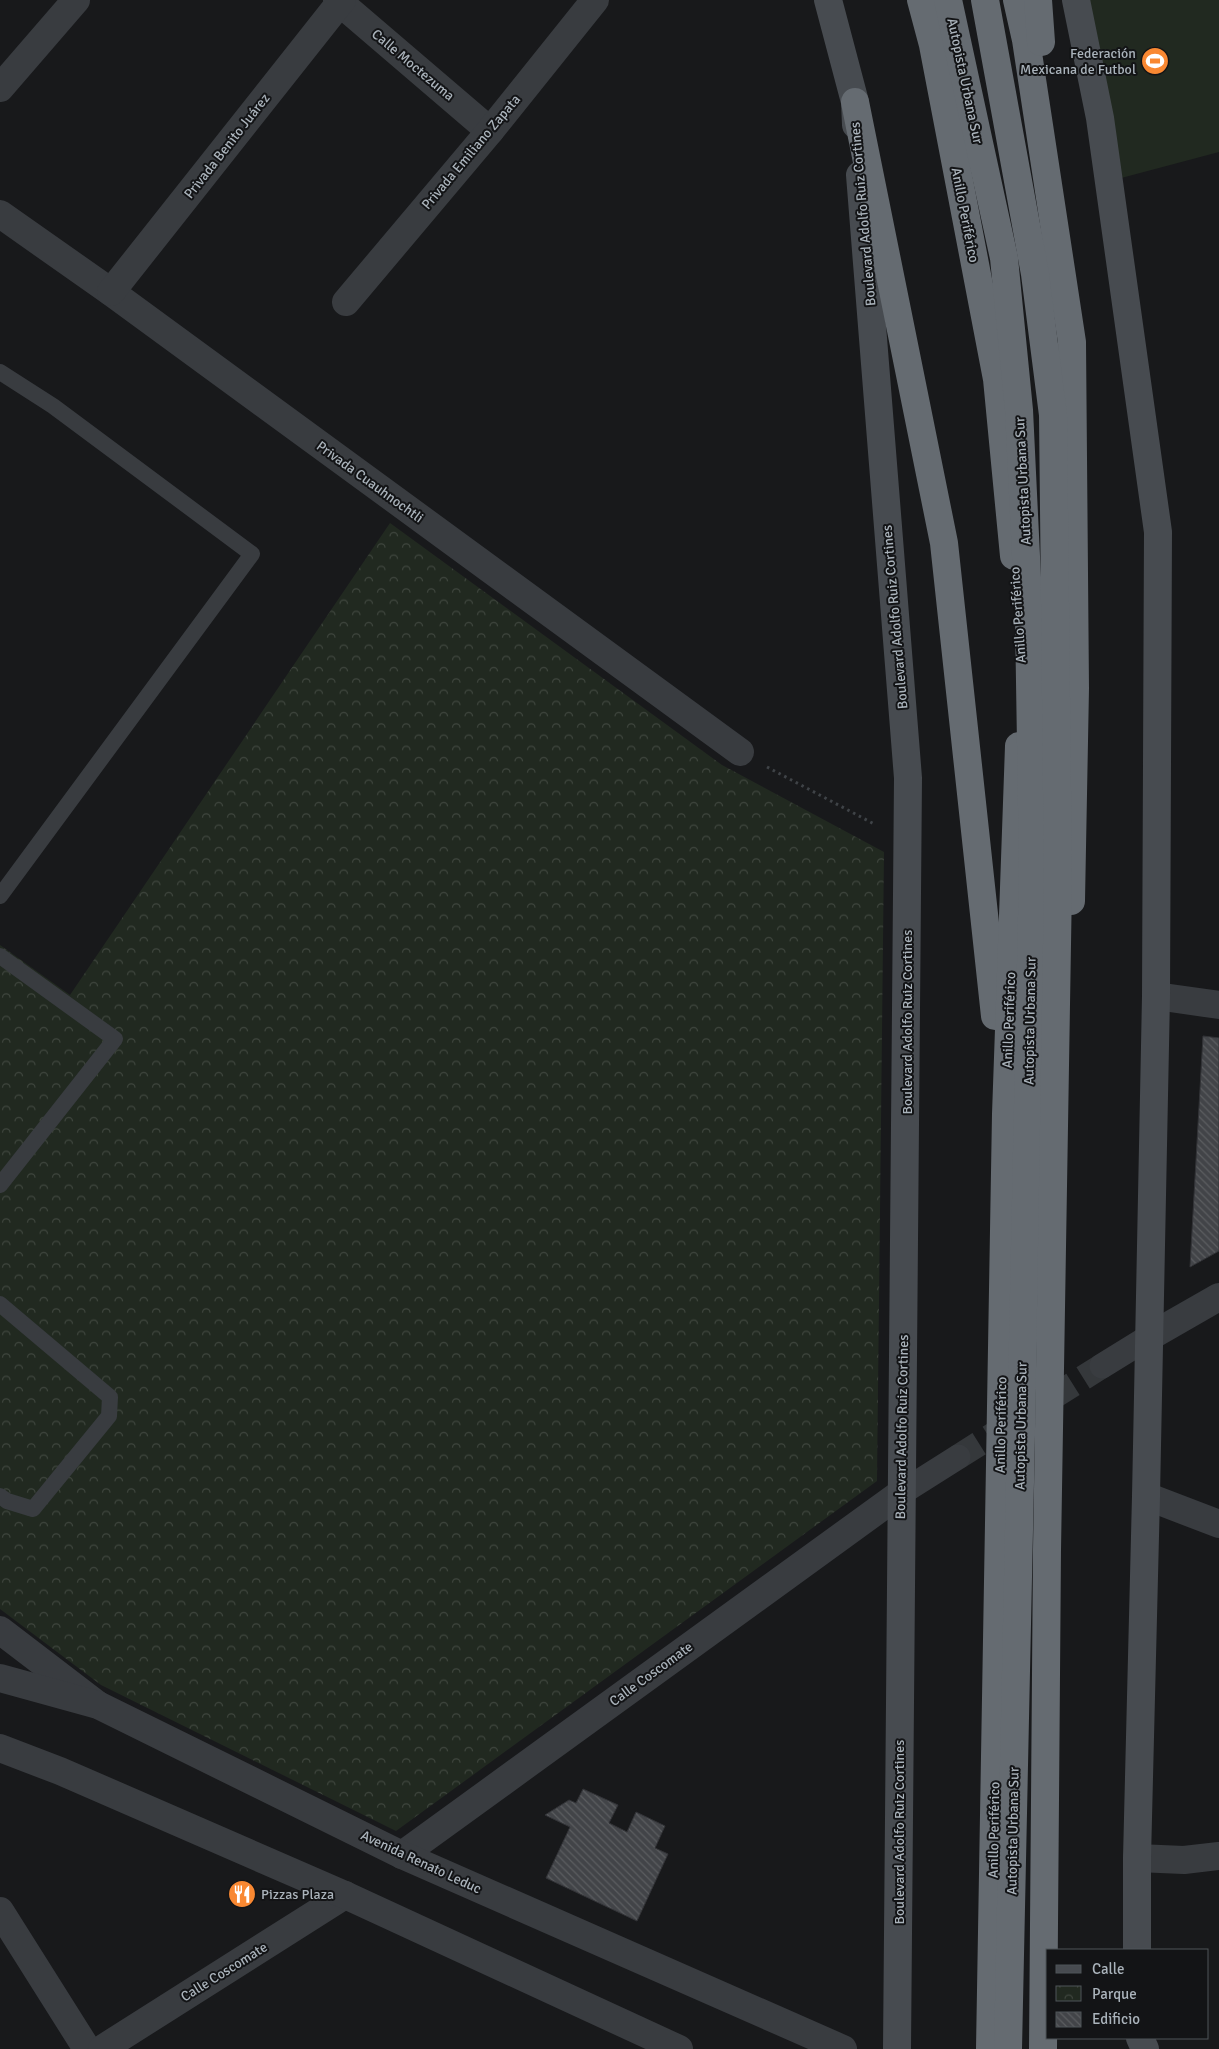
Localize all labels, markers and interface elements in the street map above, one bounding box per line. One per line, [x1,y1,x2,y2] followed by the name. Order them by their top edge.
[943,17,987,146] street label: Autopista Urbana Sur
[368,26,458,104] street label: Calle Moctezuma
[1020,45,1136,78] place label: Federación Mexicana de Futbol
[1140,46,1170,76] sports icon: Federación Mexicana de Futbol
[181,90,273,202] street label: Privada Benito Juárez
[418,91,524,213] street label: Privada Emiliano Zapata
[846,121,880,307] street label: Boulevard Adolfo Ruiz Cortines
[947,166,983,264] street label: Anillo Periférico
[1011,416,1035,545] street label: Autopista Urbana Sur
[313,437,427,527] street label: Privada Cuauhnochtli
[878,524,912,710] street label: Boulevard Adolfo Ruiz Cortines
[1006,566,1030,664] street label: Anillo Periférico
[899,930,916,1114] street label: Boulevard Adolfo Ruiz Cortines
[1020,956,1040,1085] street label: Autopista Urbana Sur
[999,971,1019,1069] street label: Anillo Periférico
[892,1334,912,1520] street label: Boulevard Adolfo Ruiz Cortines
[1011,1361,1031,1490] street label: Autopista Urbana Sur
[992,1377,1010,1473] street label: Anillo Periférico
[606,1638,696,1710] street label: Calle Coscomate
[891,1740,908,1924] street label: Boulevard Adolfo Ruiz Cortines
[1003,1766,1023,1895] street label: Autopista Urbana Sur
[985,1782,1003,1878] street label: Anillo Periférico
[358,1827,484,1898] street label: Avenida Renato Leduc
[227,1879,257,1909] restaurant icon: Pizzas Plaza
[261,1886,334,1903] place label: Pizzas Plaza
[178,1939,270,2005] street label: Calle Coscomate
[1046,1949,1209,2039] legend
[1092,1960,1125,1978] text: Calle
[1092,1985,1137,2003] text: Parque
[1092,2010,1140,2028] text: Edificio

